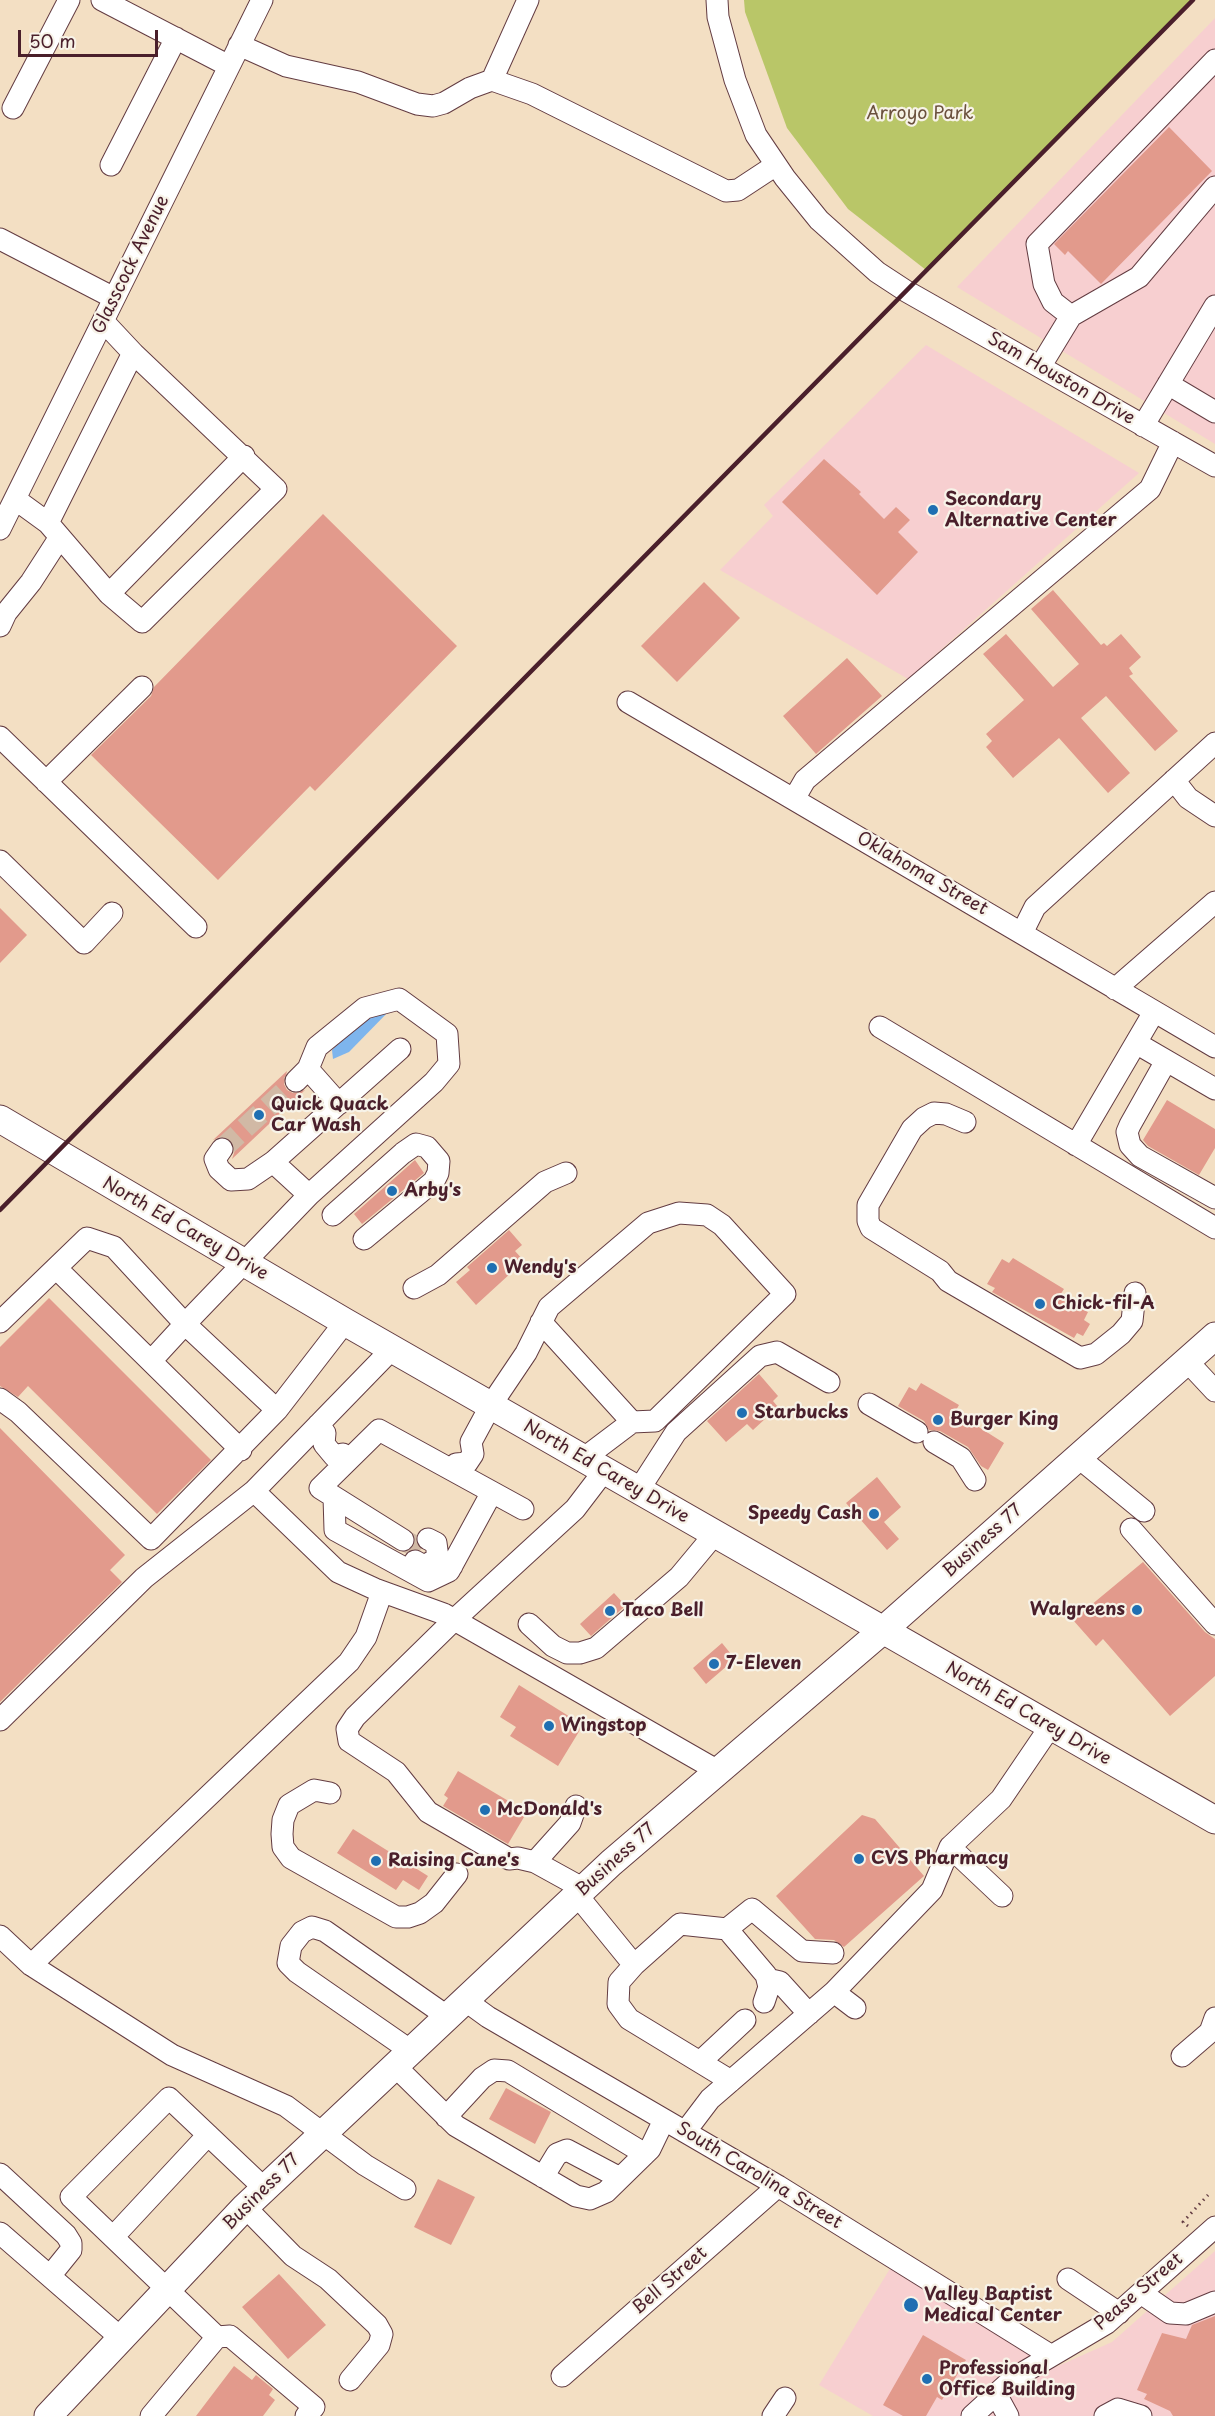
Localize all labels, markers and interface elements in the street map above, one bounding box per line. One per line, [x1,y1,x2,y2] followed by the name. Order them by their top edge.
[21,18,160,56] scale bar
[29,27,76,54] text: 50 m
[866,103,974,125] park label: Arroyo Park
[88,192,174,338] street label: Glasscock Avenue
[984,328,1138,430] street label: Sam Houston Drive
[945,489,1117,532] place label: Secondary Alternative Center
[926,503,940,517] marker: Secondary Alternative Center
[853,828,991,920] street label: Oklahoma Street
[271,1094,389,1136] place label: Quick Quack Car Wash
[252,1108,266,1122] marker: Quick Quack Car Wash
[98,1173,272,1285] street label: North Ed Carey Drive
[404,1180,461,1202] place label: Arby's
[385,1184,399,1198] marker: Arby's
[504,1257,577,1279] place label: Wendy's
[485,1261,499,1275] marker: Wendy's
[1052,1293,1155,1315] place label: Chick-fil-A
[1033,1297,1047,1311] marker: Chick-fil-A
[754,1402,848,1424] place label: Starbucks
[735,1406,749,1420] marker: Starbucks
[950,1409,1058,1431] place label: Burger King
[931,1413,945,1427] marker: Burger King
[519,1416,693,1528] street label: North Ed Carey Drive
[939,1500,1027,1582] street label: Business 77
[748,1503,862,1525] place label: Speedy Cash
[867,1507,881,1521] marker: Speedy Cash
[1030,1599,1125,1621] place label: Walgreens
[622,1600,704,1622] place label: Taco Bell
[1130,1603,1144,1617] marker: Walgreens
[603,1604,617,1618] marker: Taco Bell
[726,1653,801,1675] place label: 7-Eleven
[707,1657,721,1671] marker: 7-Eleven
[941,1658,1115,1770] street label: North Ed Carey Drive
[561,1715,647,1737] place label: Wingstop
[542,1719,556,1733] marker: Wingstop
[497,1799,602,1821] place label: McDonald's
[478,1803,492,1817] marker: McDonald's
[572,1819,660,1901] street label: Business 77
[871,1848,1008,1870] place label: CVS Pharmacy
[388,1850,519,1872] place label: Raising Cane's
[852,1852,866,1866] marker: CVS Pharmacy
[369,1854,383,1868] marker: Raising Cane's
[672,2118,846,2234] street label: South Carolina Street
[219,2149,305,2235] street label: Business 77
[628,2243,712,2319] street label: Bell Street
[1090,2249,1188,2335] street label: Pease Street
[924,2284,1062,2326] place label: Valley Baptist Medical Center
[902,2296,920,2314] marker: Valley Baptist Medical Center
[939,2358,1075,2400] place label: Professional Office Building
[920,2372,934,2386] marker: Professional Office Building

